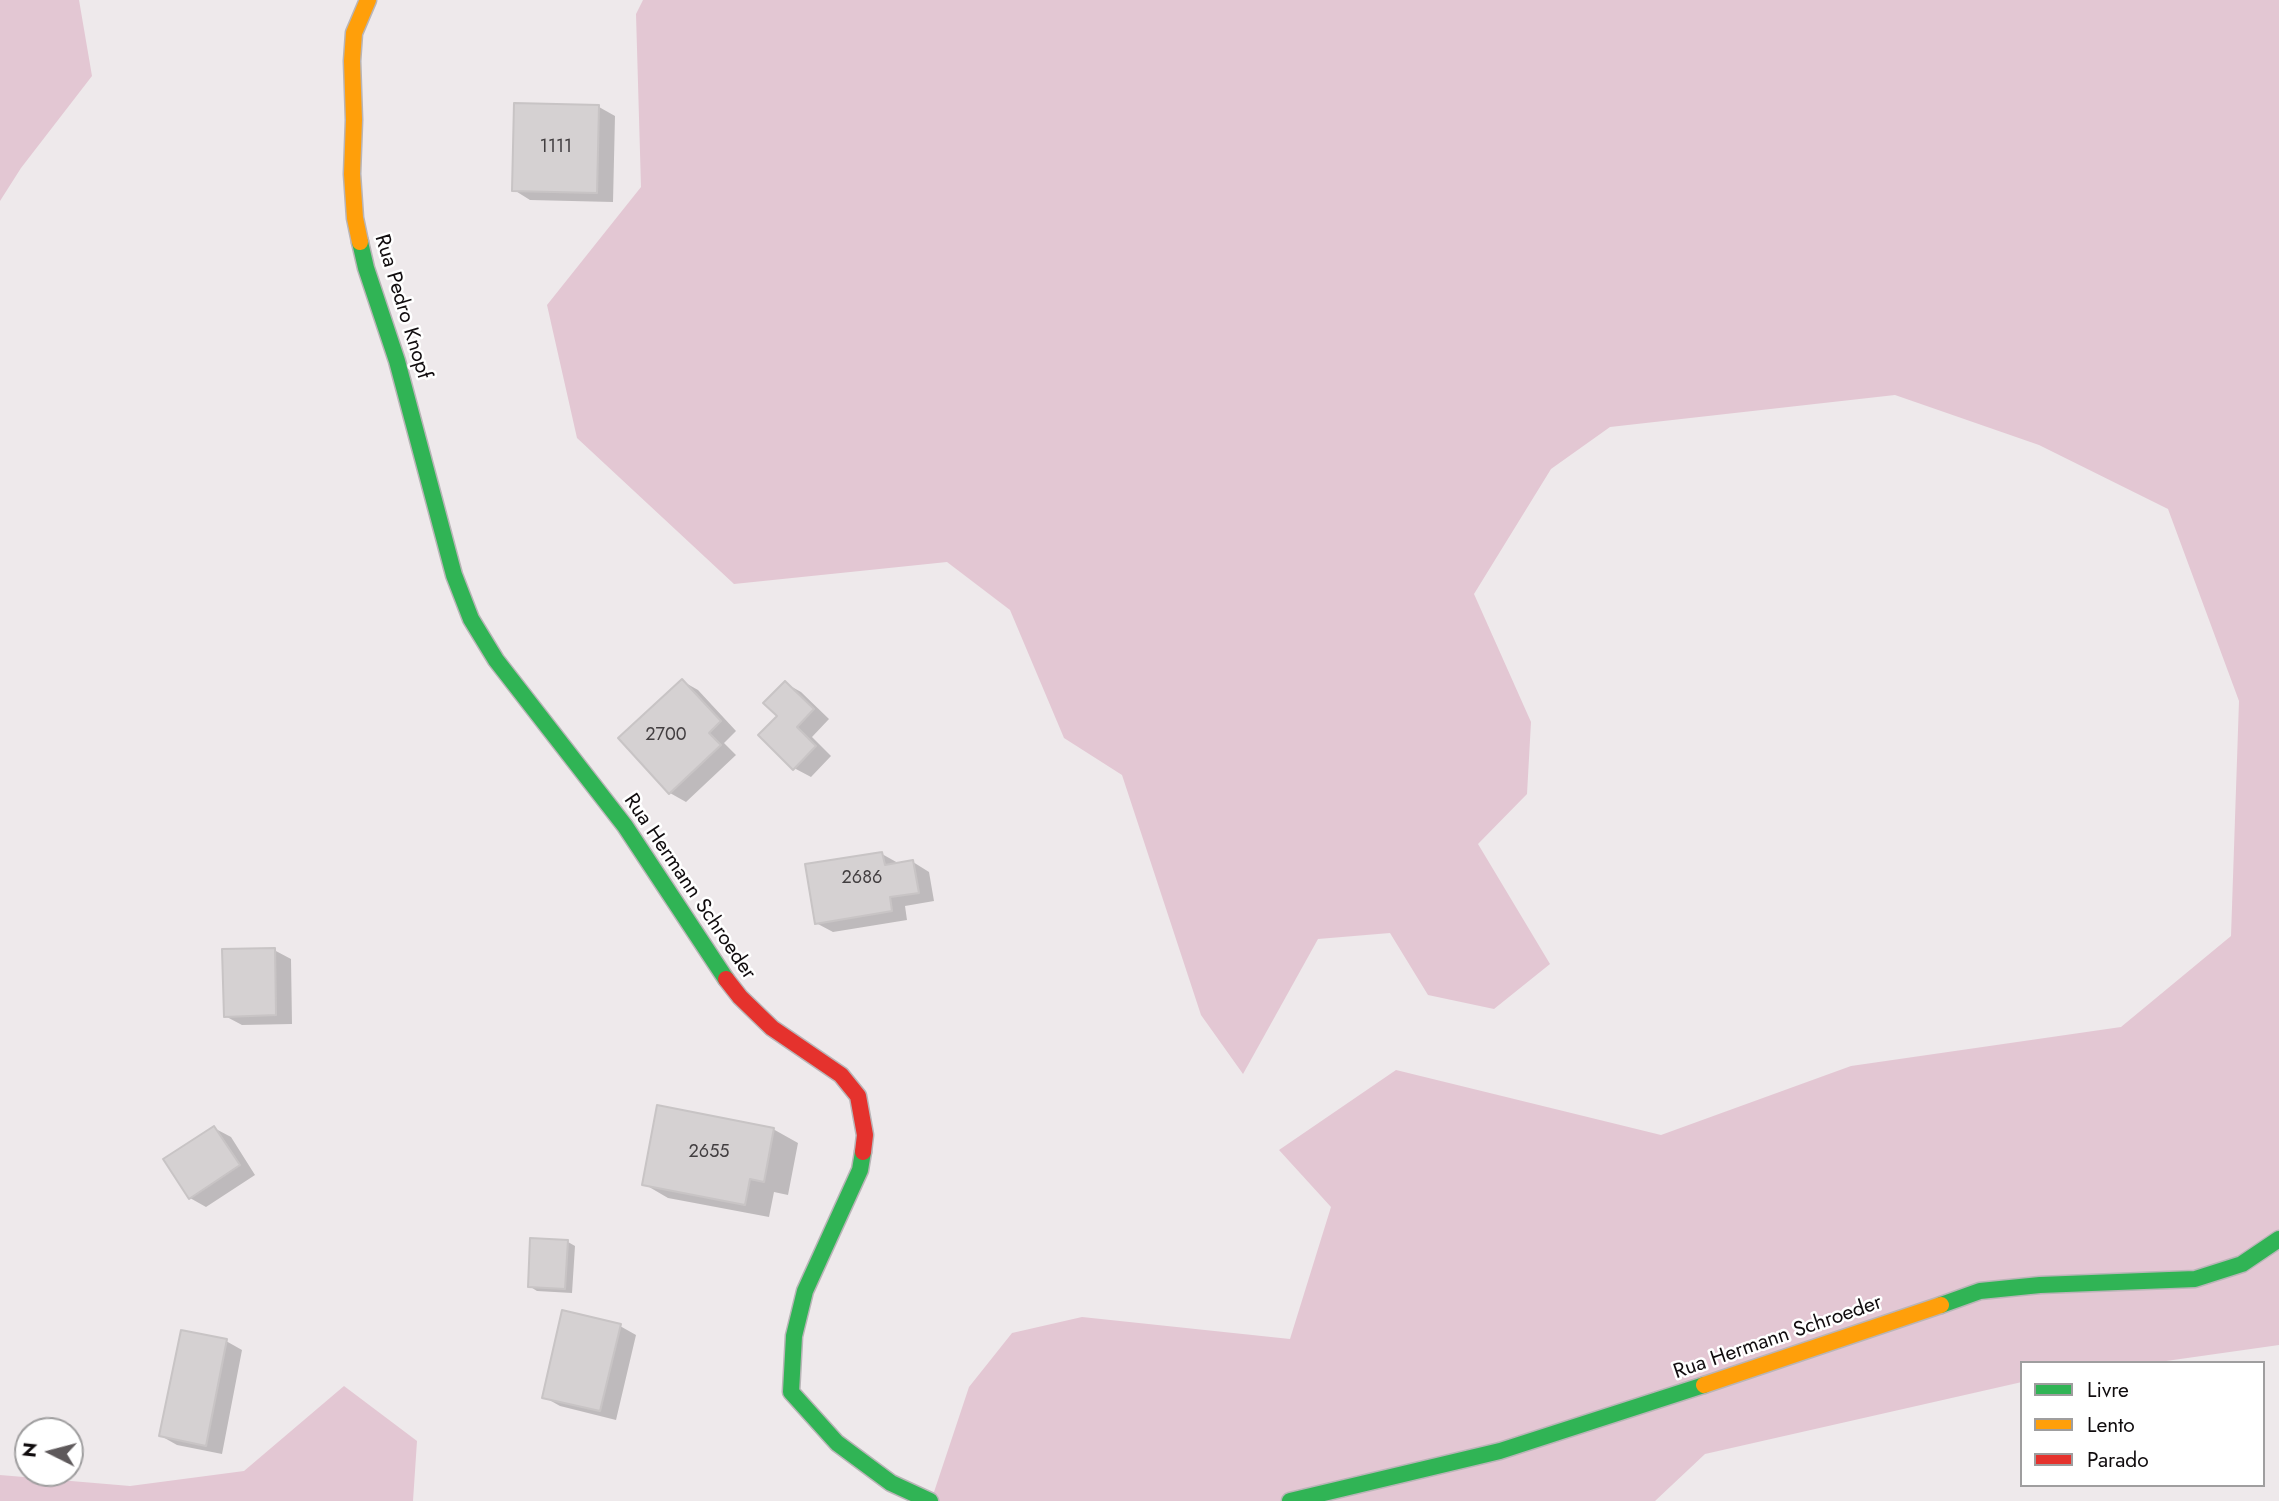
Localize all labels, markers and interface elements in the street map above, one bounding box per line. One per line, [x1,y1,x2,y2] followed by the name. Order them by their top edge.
[540,137,572,159] house number: 1111
[368,232,436,382] street label: Rua Pedro Knopf
[645,725,687,747] house number: 2700
[617,789,761,985] street label: Rua Hermann Schroeder
[842,868,882,890] house number: 2686
[689,1142,729,1164] house number: 2655
[1670,1290,1886,1386] street label: Rua Hermann Schroeder
[2020,1361,2265,1487] legend
[2087,1375,2129,1405] text: Livre
[2087,1410,2135,1440] text: Lento
[14,1417,84,1487] north arrow
[15,1441,44,1459] text: N
[2087,1445,2149,1475] text: Parado

